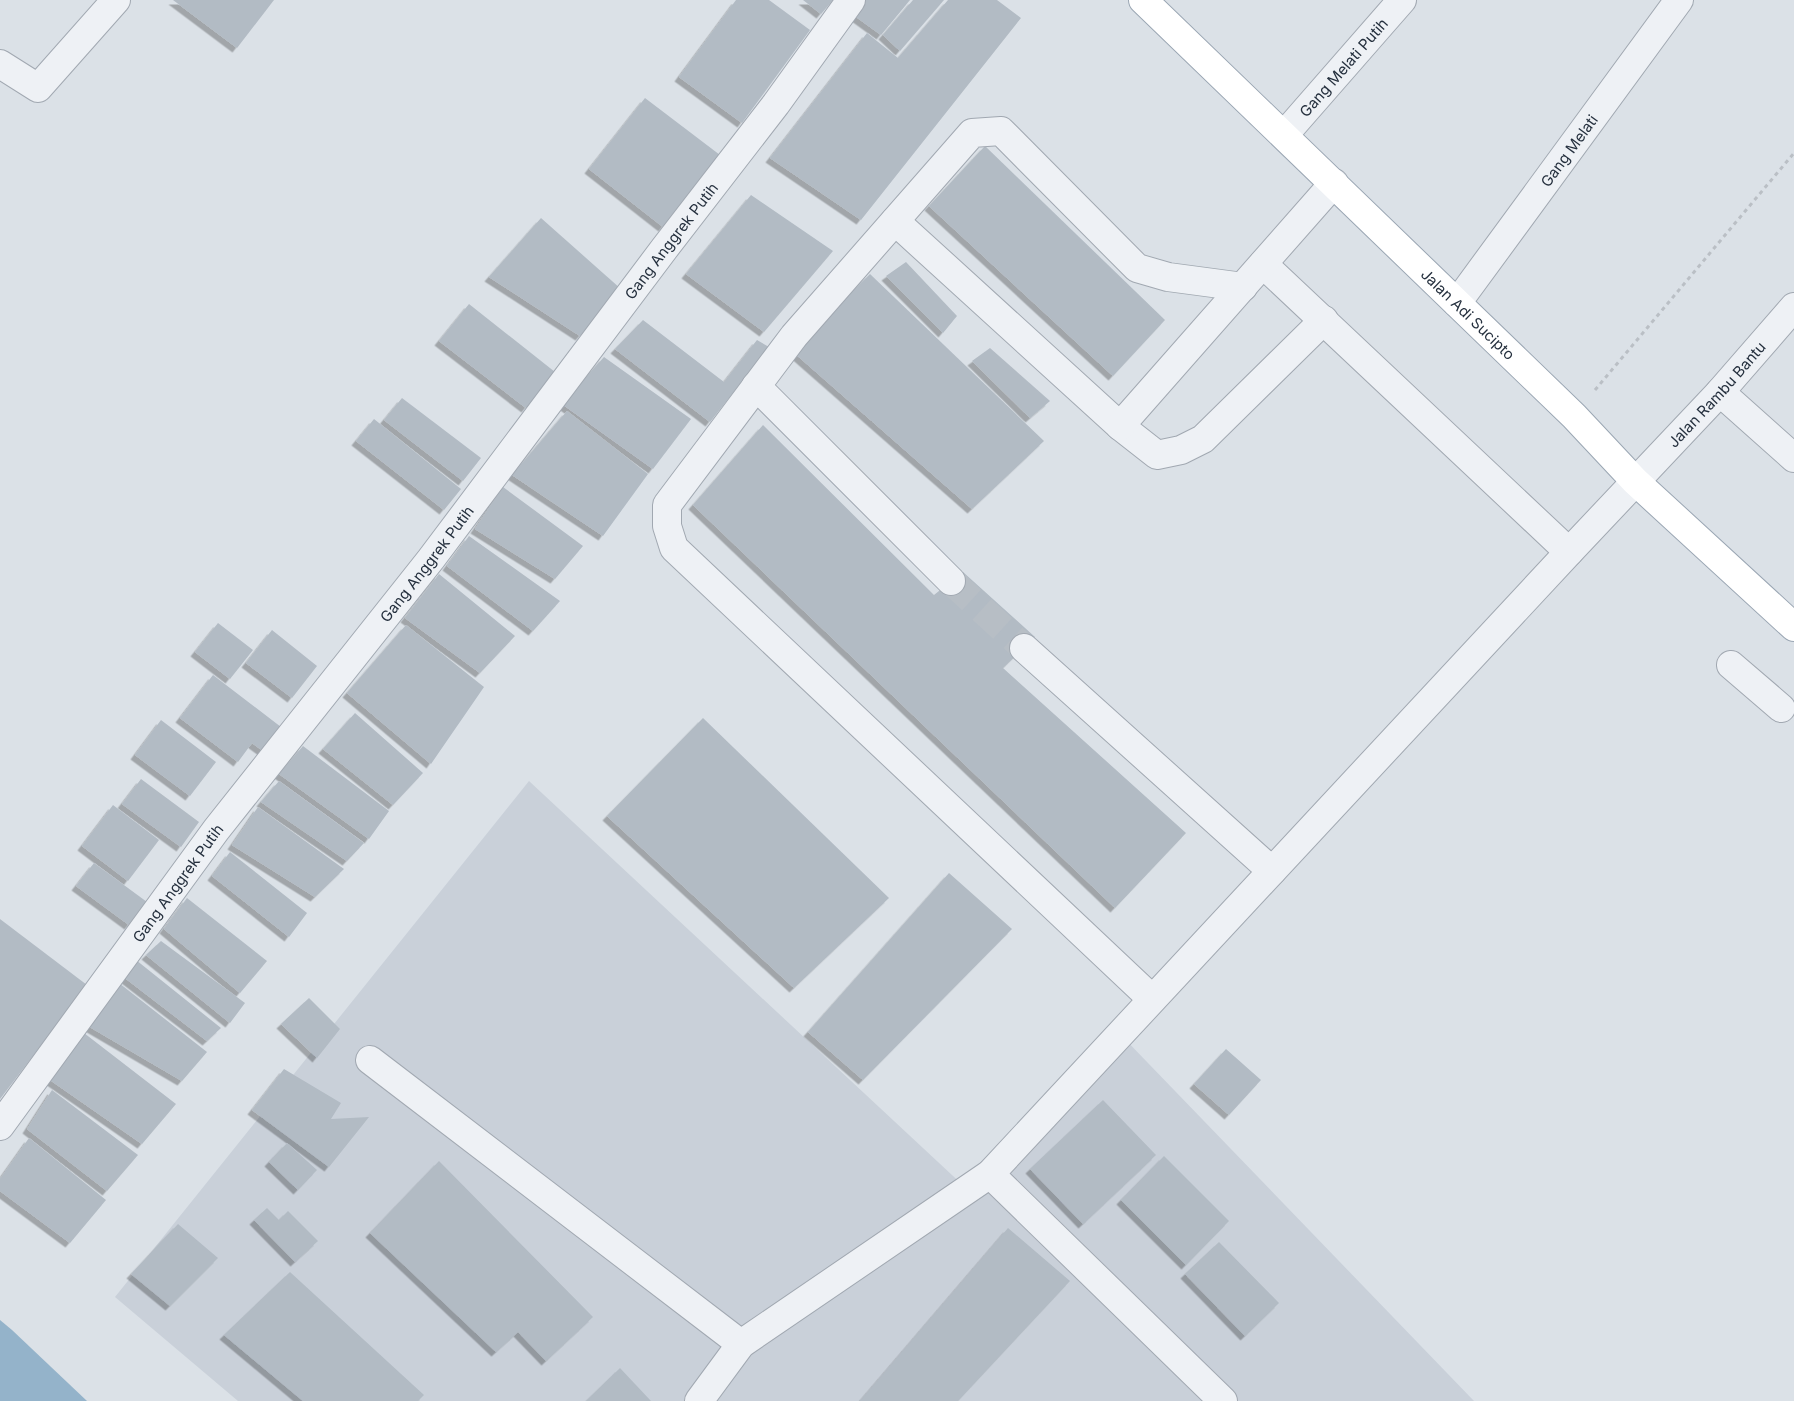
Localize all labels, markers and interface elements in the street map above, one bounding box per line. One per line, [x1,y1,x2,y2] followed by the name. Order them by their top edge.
[1295,14,1392,121] street label: Gang Melati Putih
[1536,111,1601,190] street label: Gang Melati
[620,178,722,303] street label: Gang Anggrek Putih
[1417,264,1519,364] street label: Jalan Adi Sucipto
[1663,337,1769,451] street label: Jalan Rambu Bantu
[375,502,477,626] street label: Gang Anggrek Putih
[128,820,227,946] street label: Gang Anggrek Putih

